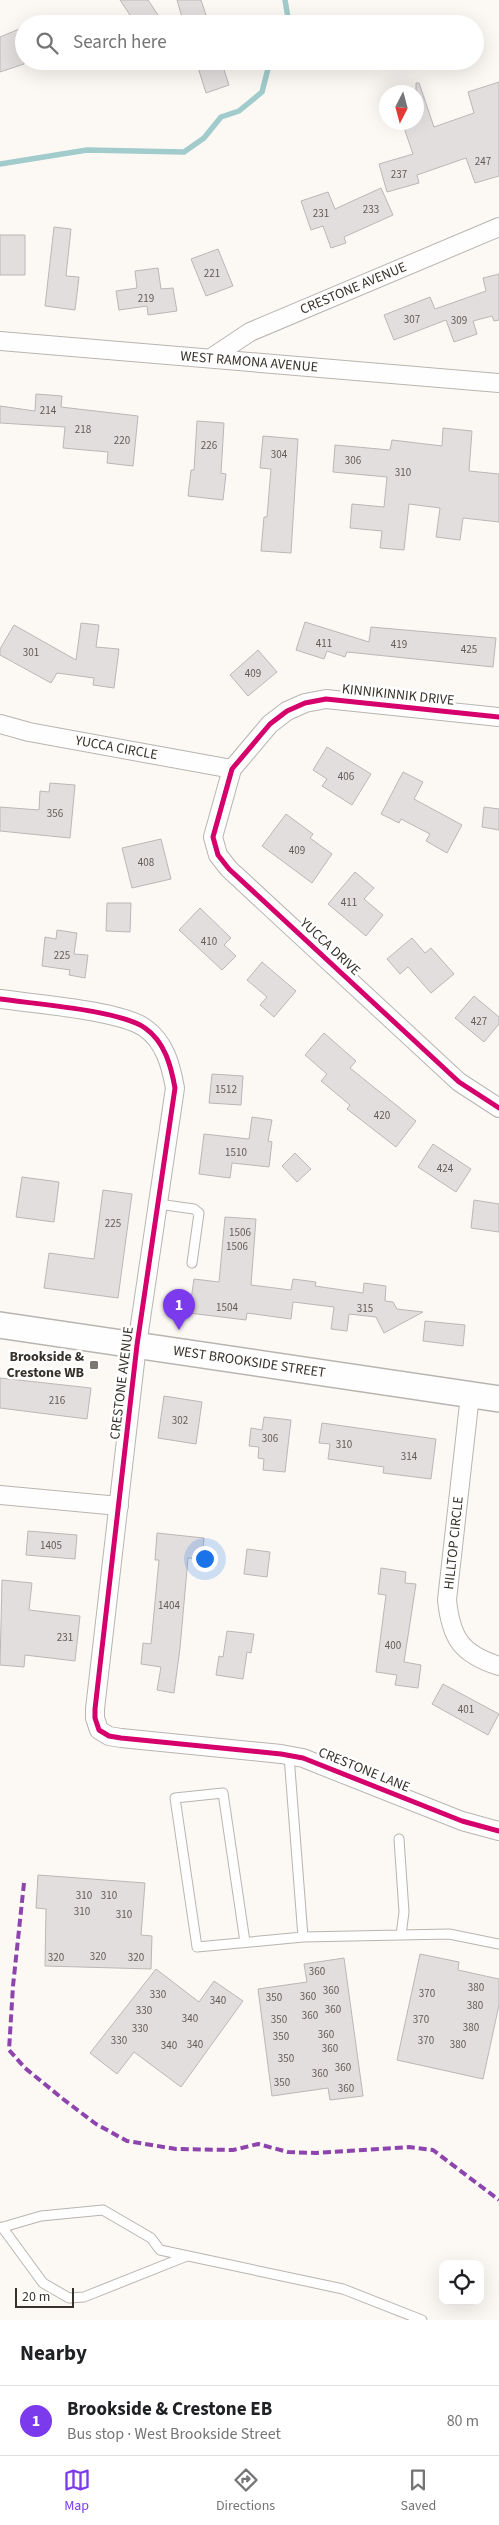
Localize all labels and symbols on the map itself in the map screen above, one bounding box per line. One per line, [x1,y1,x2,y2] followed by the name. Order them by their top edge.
[379,85,424,130] north arrow
[475,154,491,169] house number: 247
[391,167,407,182] house number: 237
[363,202,379,217] house number: 233
[313,206,329,221] house number: 231
[297,257,410,320] street label: CRESTONE AVENUE
[204,266,220,281] house number: 221
[138,291,154,306] house number: 219
[404,312,420,327] house number: 307
[451,313,467,328] house number: 309
[180,346,319,378] street label: WEST RAMONA AVENUE
[40,403,57,418] house number: 214
[75,422,92,437] house number: 218
[114,433,130,448] house number: 220
[201,438,218,453] house number: 226
[271,447,288,462] house number: 304
[345,453,362,468] house number: 306
[395,465,411,480] house number: 310
[316,636,332,651] house number: 411
[391,637,407,652] house number: 419
[461,642,477,657] house number: 425
[23,645,39,660] house number: 301
[245,666,261,681] house number: 409
[341,679,455,711] street label: KINNIKINNIK DRIVE
[73,730,159,765] street label: YUCCA CIRCLE
[338,769,355,784] house number: 406
[47,806,64,821] house number: 356
[289,843,305,858] house number: 409
[138,855,155,870] house number: 408
[341,895,357,910] house number: 411
[295,913,365,980] street label: YUCCA DRIVE
[201,934,217,949] house number: 410
[54,948,70,963] house number: 225
[471,1014,487,1029] house number: 427
[215,1082,237,1097] house number: 1512
[374,1108,390,1123] house number: 420
[225,1145,247,1160] house number: 1510
[437,1161,454,1176] house number: 424
[105,1216,121,1231] house number: 225
[229,1225,251,1240] house number: 1506
[226,1239,248,1254] house number: 1506
[163,1289,195,1330] pin: 1
[216,1300,238,1315] house number: 1504
[357,1301,373,1316] house number: 315
[105,1325,139,1441] street label: CRESTONE AVENUE
[172,1341,327,1383] street label: WEST BROOKSIDE STREET
[6,1347,85,1383] place label: Brookside & Crestone WB
[88,1359,100,1371] marker: Brookside & Crestone WB
[49,1393,66,1408] house number: 216
[172,1413,188,1428] house number: 302
[262,1431,279,1446] house number: 306
[336,1437,352,1452] house number: 310
[401,1449,418,1464] house number: 314
[439,1495,469,1591] street label: HILLTOP CIRCLE
[40,1538,62,1553] house number: 1405
[192,1546,218,1572] your location
[158,1598,180,1613] house number: 1404
[57,1630,73,1645] house number: 231
[385,1638,401,1653] house number: 400
[458,1702,474,1717] house number: 401
[315,1743,413,1797] street label: CRESTONE LANE
[76,1888,92,1903] house number: 310
[101,1888,117,1903] house number: 310
[74,1904,90,1919] house number: 310
[116,1907,132,1922] house number: 310
[90,1949,106,1964] house number: 320
[48,1950,64,1965] house number: 320
[128,1950,144,1965] house number: 320
[309,1964,325,1979] house number: 360
[468,1980,484,1995] house number: 380
[323,1983,339,1998] house number: 360
[419,1986,435,2001] house number: 370
[150,1987,166,2002] house number: 330
[300,1989,316,2004] house number: 360
[266,1990,282,2005] house number: 350
[210,1993,226,2008] house number: 340
[467,1998,483,2013] house number: 380
[325,2002,341,2017] house number: 360
[136,2003,152,2018] house number: 330
[302,2008,318,2023] house number: 360
[182,2011,198,2026] house number: 340
[271,2012,287,2027] house number: 350
[413,2012,429,2027] house number: 370
[463,2020,479,2035] house number: 380
[132,2021,148,2036] house number: 330
[318,2027,334,2042] house number: 360
[273,2029,289,2044] house number: 350
[111,2033,127,2048] house number: 330
[418,2033,434,2048] house number: 370
[187,2037,203,2052] house number: 340
[450,2037,466,2052] house number: 380
[161,2038,177,2053] house number: 340
[322,2041,338,2056] house number: 360
[278,2051,294,2066] house number: 350
[335,2060,351,2075] house number: 360
[312,2066,328,2081] house number: 360
[274,2075,290,2090] house number: 350
[338,2081,354,2096] house number: 360
[15,2285,74,2308] scale bar

